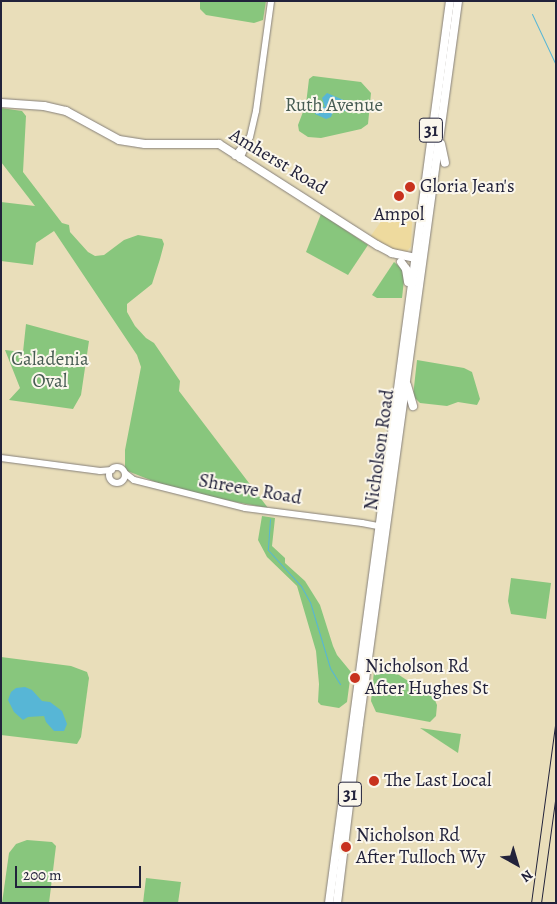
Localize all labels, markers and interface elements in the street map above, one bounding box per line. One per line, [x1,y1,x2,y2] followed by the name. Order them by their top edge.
[285,95,383,117] park label: Ruth Avenue
[418,114,444,146] road number: 31
[225,124,331,200] street label: Amherst Road
[420,176,515,198] place label: Gloria Jean's
[404,181,416,193] marker: Gloria Jean's
[393,190,405,202] marker: Ampol
[374,204,424,226] place label: Ampol
[11,349,89,393] park label: Caladenia Oval
[360,388,400,512] street label: Nicholson Road
[197,470,303,510] street label: Shreeve Road
[365,656,489,700] place label: Nicholson Rd After Hughes St
[349,672,361,684] marker: Nicholson Rd After Hughes St
[384,770,492,792] place label: The Last Local
[368,775,380,787] marker: The Last Local
[338,779,362,810] road number: 31
[356,825,485,869] place label: Nicholson Rd After Tulloch Wy
[492,839,542,889] north arrow
[340,841,352,853] marker: Nicholson Rd After Tulloch Wy
[18,856,144,888] scale bar
[23,865,62,885] text: 200 m
[517,865,537,887] text: N

